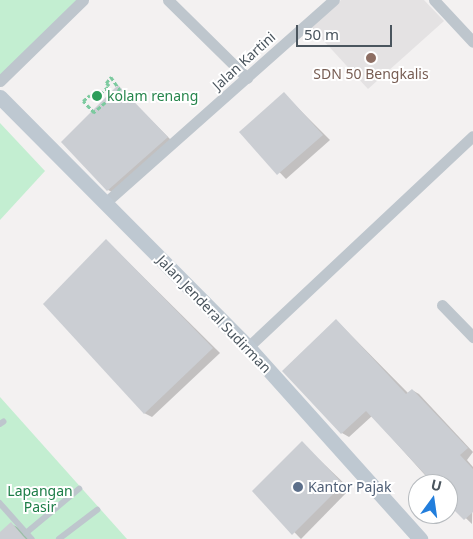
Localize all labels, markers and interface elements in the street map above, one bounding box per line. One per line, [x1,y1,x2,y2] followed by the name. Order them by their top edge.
[298,15,394,47] scale bar
[304,24,339,44] text: 50 m
[209,28,279,94] street label: Jalan Kartini
[365,52,377,64] marker: SDN 50 Bengkalis
[313,66,429,82] place label: SDN 50 Bengkalis
[107,88,198,104] place label: kolam renang
[91,90,103,102] marker: kolam renang
[153,252,275,376] street label: Jalan Jenderal Sudirman
[408,474,458,524] north arrow
[429,474,444,495] text: U
[308,479,391,495] place label: Kantor Pajak
[292,481,304,493] marker: Kantor Pajak
[7,483,73,516] park label: Lapangan Pasir

